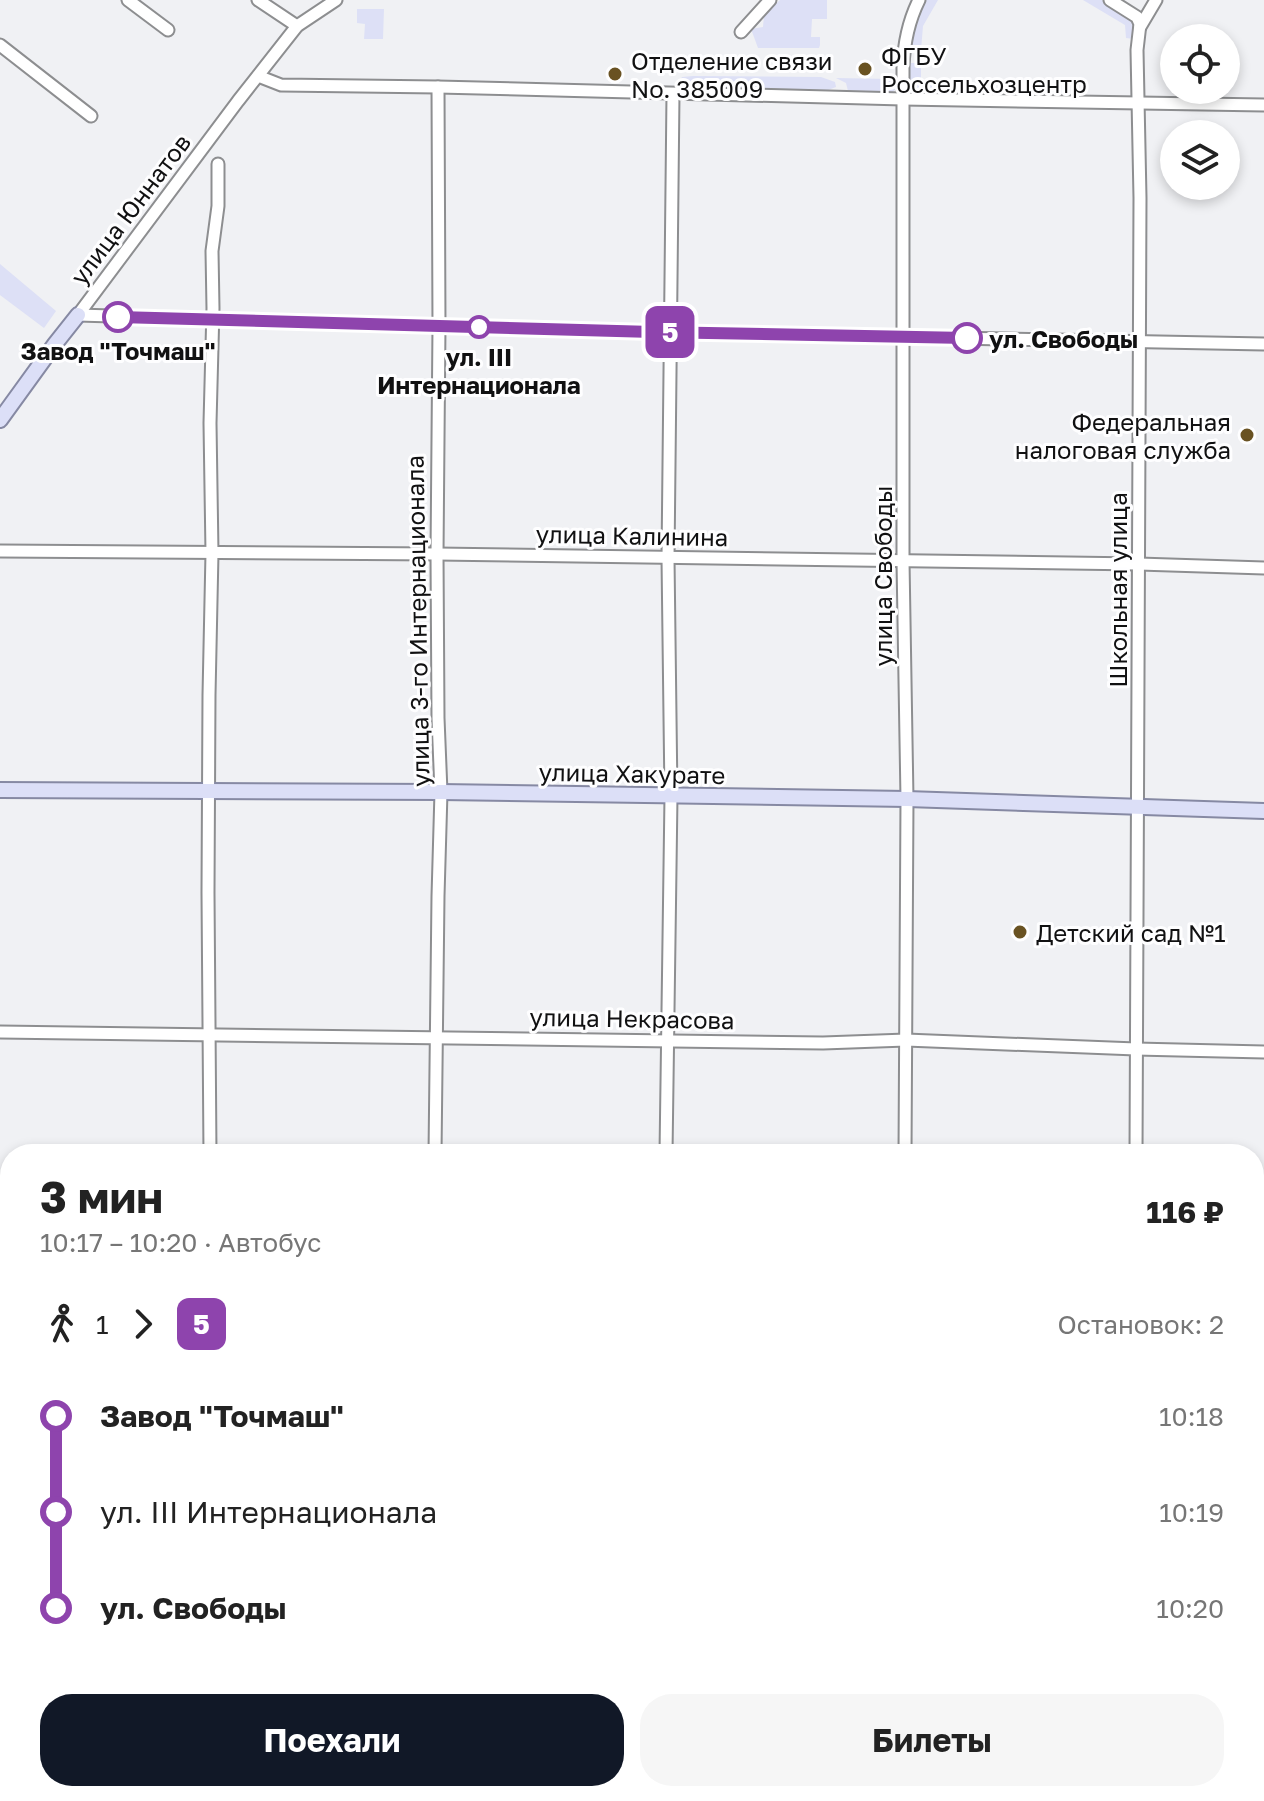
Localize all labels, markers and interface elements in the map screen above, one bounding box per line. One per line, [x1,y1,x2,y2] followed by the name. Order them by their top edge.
[1160,24,1240,200] map controls
[1160,24,1240,104] button: locate
[881,41,1087,98] place label: ФГБУ Россельхозцентр
[631,46,832,103] place label: Отделение связи No. 385009
[856,60,874,78] marker: ФГБУ Россельхозцентр
[606,65,624,83] marker: Отделение связи No. 385009
[1160,120,1240,200] button: layers
[64,128,196,290] street label: улица Юннатов
[103,302,133,332] marker: Завод "Точмаш"
[644,306,696,358] line badge: 5
[661,315,679,348] text: 5
[468,316,490,338] marker: ул. III Интернационала
[952,323,982,353] marker: ул. Свободы
[989,324,1138,353] place label: ул. Свободы
[20,336,216,365] place label: Завод "Точмаш"
[377,342,581,399] place label: ул. III Интернационала
[1015,407,1231,464] place label: Федеральная налоговая служба
[1238,426,1256,444] marker: Федеральная налоговая служба
[400,455,434,787] street label: улица 3-го Интернационала
[868,485,897,667] street label: улица Свободы
[1103,492,1132,688] street label: Школьная улица
[535,519,729,551] street label: улица Калинина
[539,757,725,789] street label: улица Хакурате
[1036,918,1226,947] place label: Детский сад №1
[1011,923,1029,941] marker: Детский сад №1
[529,1002,735,1034] street label: улица Некрасова
[40,1170,163,1223] text: 3 мин
[1146,1194,1224,1230] text: 116 ₽
[40,1227,321,1258] text: 10:17 – 10:20 · Автобус
[40,1302,84,1346] icon: walk
[121,1302,165,1346] icon: forward
[193,1307,210,1340] text: 5
[96,1309,109,1340] text: 1
[1058,1309,1224,1340] text: Остановок: 2
[100,1398,344,1434] text: Завод "Точмаш"
[1159,1401,1224,1432] text: 10:18
[100,1494,437,1530] text: ул. III Интернационала
[1159,1497,1224,1528] text: 10:19
[100,1590,287,1626] text: ул. Свободы
[1156,1593,1224,1624] text: 10:20
[40,1694,624,1786] button: Поехали
[640,1694,1224,1786] button: Билеты

